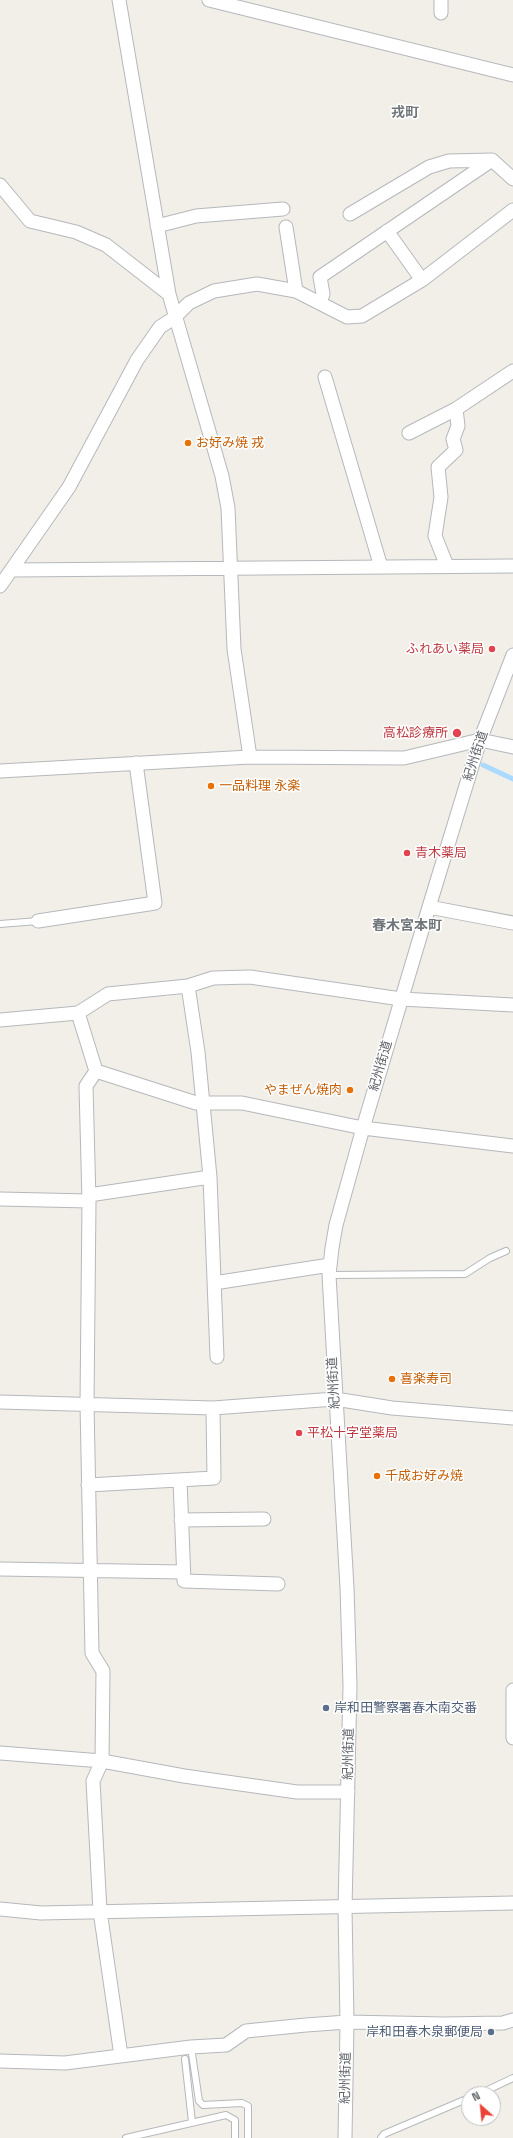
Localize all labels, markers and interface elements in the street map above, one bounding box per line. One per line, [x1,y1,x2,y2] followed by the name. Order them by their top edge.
[391,105,419,121] district label: 戎町
[196,435,264,451] place label: お好み焼 戎
[183,438,193,448] marker: お好み焼 戎
[406,641,484,657] place label: ふれあい薬局
[487,644,497,654] marker: ふれあい薬局
[383,725,448,741] place label: 高松診療所
[451,727,463,739] marker: 高松診療所
[461,729,491,783] street label: 紀州街道
[219,778,300,794] place label: 一品料理 永楽
[206,781,216,791] marker: 一品料理 永楽
[415,845,467,861] place label: 青木薬局
[402,848,412,858] marker: 青木薬局
[372,918,442,934] district label: 春木宮本町
[366,1039,396,1093] street label: 紀州街道
[264,1082,342,1098] place label: やまぜん焼肉
[345,1085,355,1095] marker: やまぜん焼肉
[325,1357,343,1409] street label: 紀州街道
[400,1371,452,1387] place label: 喜楽寿司
[387,1374,397,1384] marker: 喜楽寿司
[307,1425,398,1441] place label: 平松十字堂薬局
[294,1428,304,1438] marker: 平松十字堂薬局
[385,1468,463,1484] place label: 千成お好み焼
[372,1471,382,1481] marker: 千成お好み焼
[334,1700,477,1716] place label: 岸和田警察署春木南交番
[321,1703,331,1713] marker: 岸和田警察署春木南交番
[341,1728,357,1780] street label: 紀州街道
[366,2024,483,2040] place label: 岸和田春木泉郵便局
[486,2027,496,2037] marker: 岸和田春木泉郵便局
[338,2052,354,2104] street label: 紀州街道
[461,2086,501,2126] north arrow
[470,2088,482,2104] text: N

